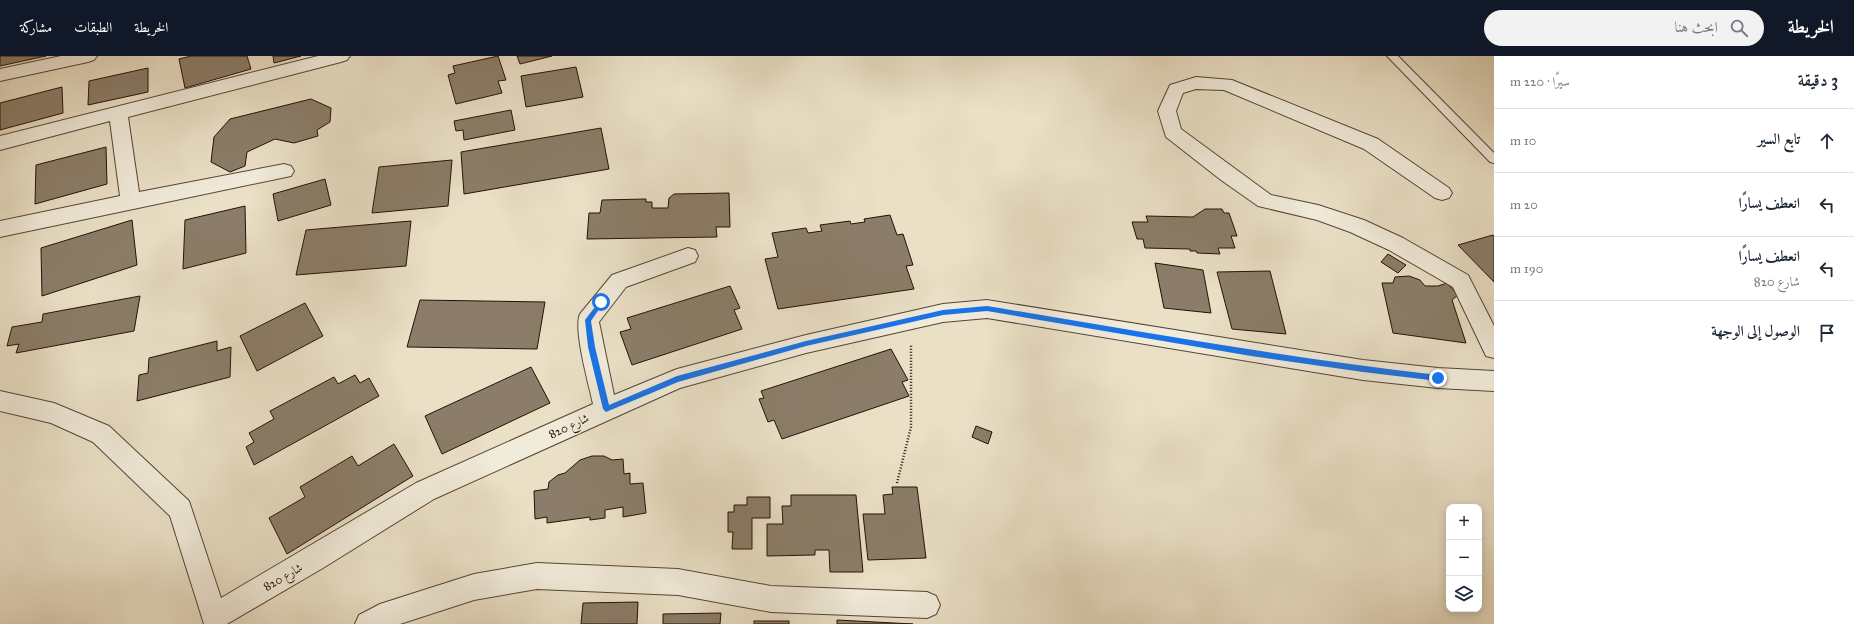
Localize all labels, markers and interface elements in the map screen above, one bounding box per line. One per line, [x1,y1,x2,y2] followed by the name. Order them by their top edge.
[1484,10,1764,46] search box
[1788,15,1834,38] text: الخريطة
[1728,17,1750,39] icon: search
[1675,18,1718,36] text: ابحث هنا
[20,19,52,36] text: مشاركة
[74,19,112,36] text: الطبقات
[134,19,168,36] text: الخريطة
[1798,70,1838,91] text: 3 دقيقة
[1510,74,1570,90] text: سيرًا · 220 m
[1758,130,1800,148] text: تابع السير
[1816,130,1838,152] icon: ahead
[1510,133,1536,149] text: 10 m
[1738,194,1800,212] text: انعطف يسارًا
[1816,194,1838,216] icon: left
[1510,197,1538,213] text: 20 m
[1738,247,1800,265] text: انعطف يسارًا
[1816,258,1838,280] icon: left
[1510,261,1543,277] text: 190 m
[1754,274,1800,290] text: شارع 820
[592,293,610,311] route start
[1711,322,1800,340] text: الوصول إلى الوجهة
[1816,322,1838,344] icon: arrive
[1429,369,1447,387] route end
[547,411,593,445] street label: شارع 820
[1446,504,1482,612] map controls
[1446,504,1482,540] button: +
[1446,540,1482,576] button: −
[261,560,307,597] street label: شارع 820
[1446,576,1482,612] button: layers

